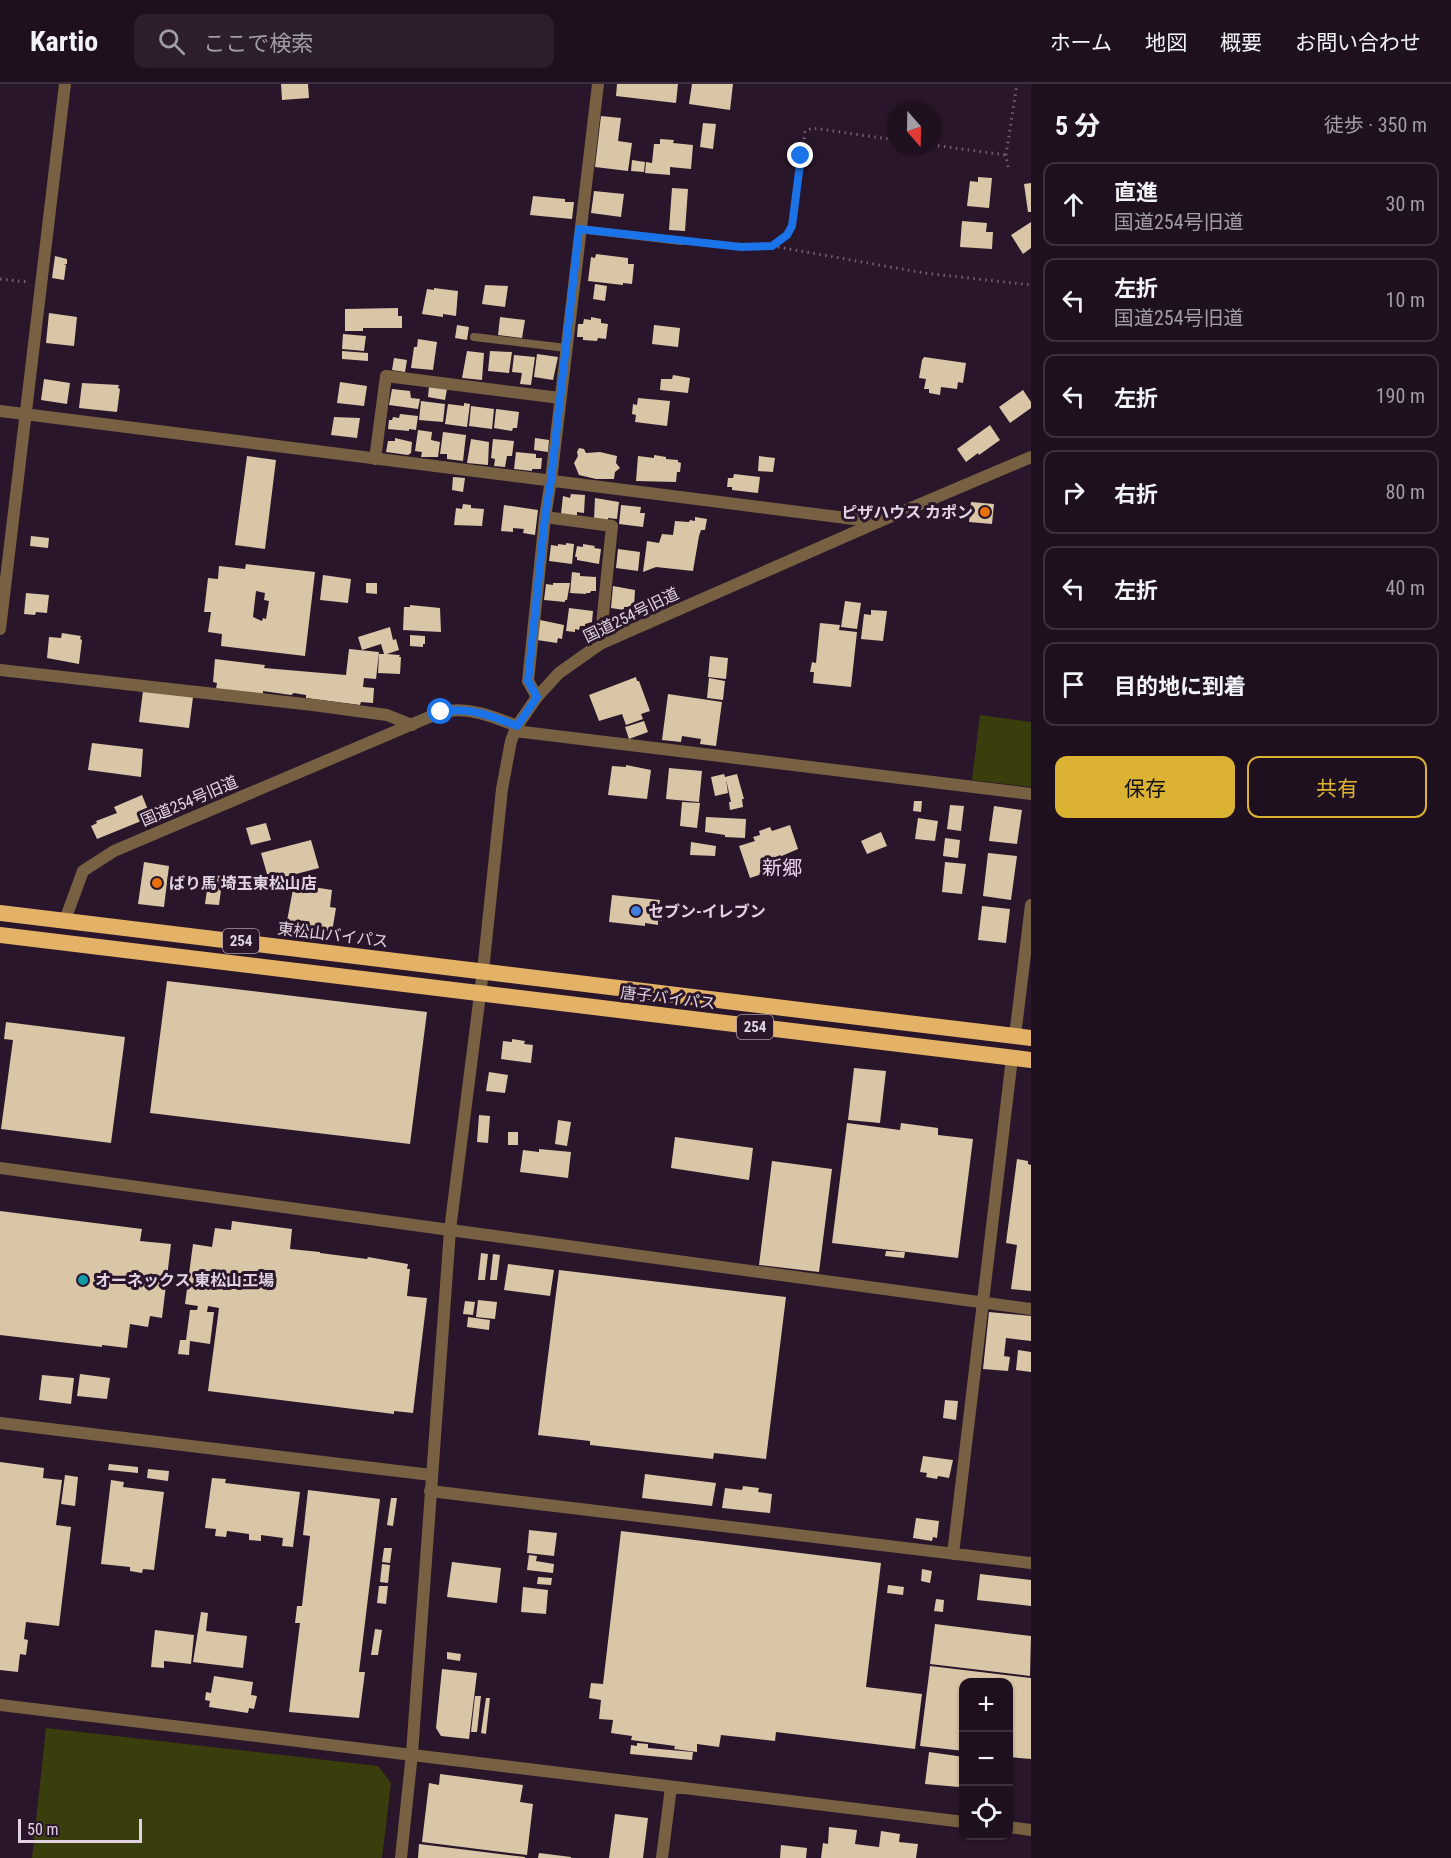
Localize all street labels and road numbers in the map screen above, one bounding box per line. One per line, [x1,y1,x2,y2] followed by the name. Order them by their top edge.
[580,584,682,646] street label: 国道254号旧道
[138,772,240,830] street label: 国道254号旧道
[276,919,390,951] street label: 東松山バイパス
[223,929,259,953] road number: 254
[619,983,717,1013] street label: 唐子バイパス
[737,1015,773,1039] road number: 254

